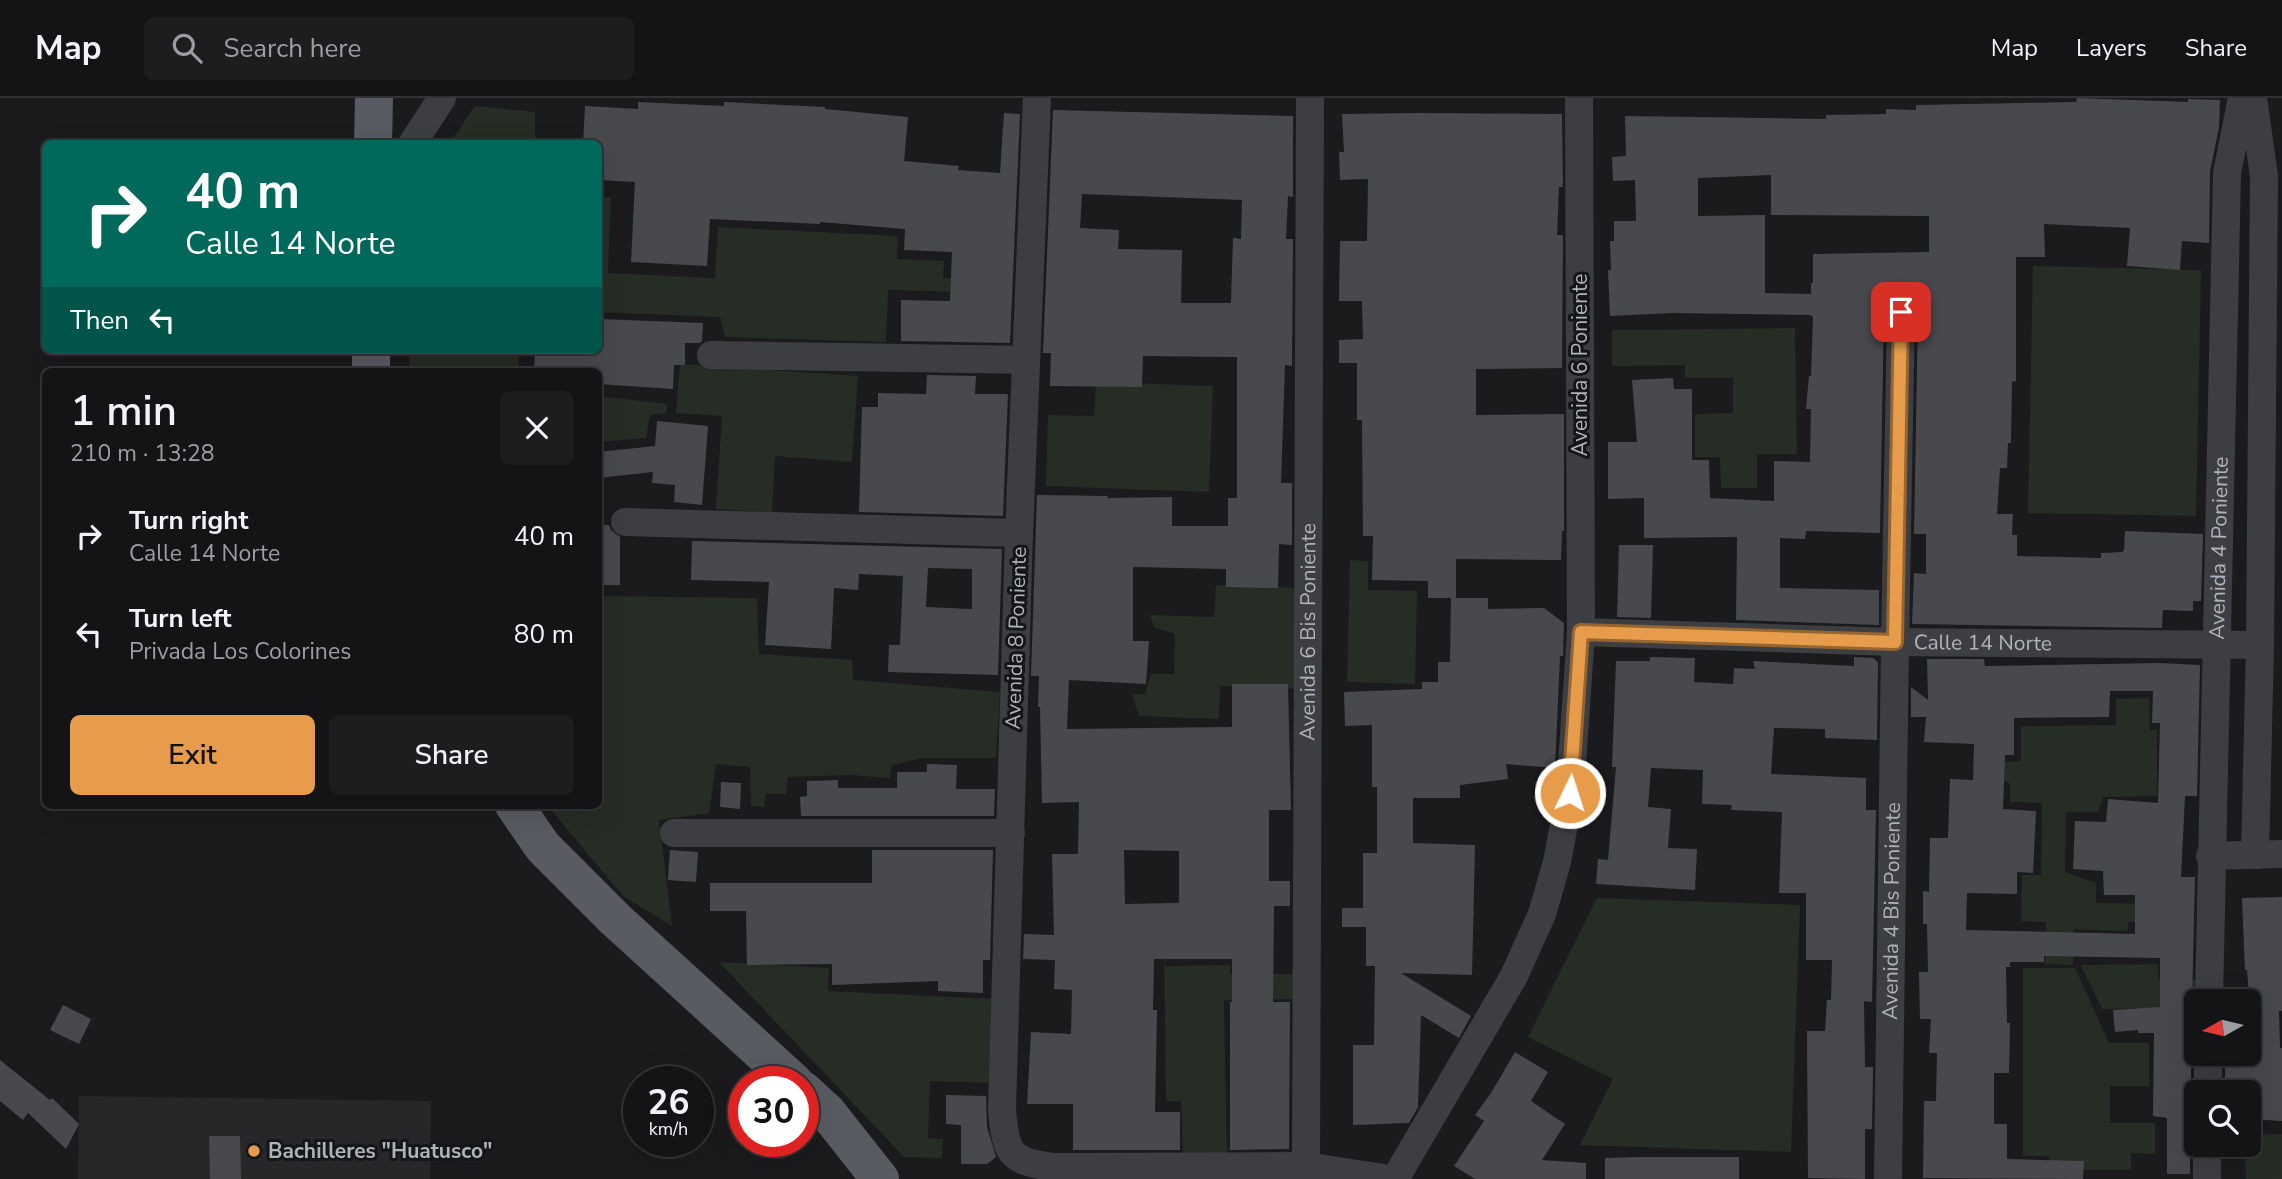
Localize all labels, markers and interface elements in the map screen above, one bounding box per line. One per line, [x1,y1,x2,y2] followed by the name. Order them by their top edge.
[144,17,634,80] search box
[35,26,102,71] text: Map
[168,29,206,67] icon: search
[224,31,361,66] text: Search here
[1991,32,2038,64] text: Map
[2076,32,2147,64] text: Layers
[2185,32,2247,64] text: Share
[185,158,300,225] text: 40 m
[70,168,161,259] icon: right
[185,222,395,265] text: Calle 14 Norte
[1566,274,1594,456] street label: Avenida 6 Poniente
[1871,282,1931,342] pin
[1882,293,1920,331] icon: arrive
[143,301,181,339] icon: left
[70,303,129,338] text: Then
[70,383,177,440] text: 1 min
[500,391,574,465] button: close
[70,438,215,469] text: 210 m · 13:28
[2203,456,2235,640] street label: Avenida 4 Poniente
[129,503,248,538] text: Turn right
[70,517,108,555] icon: right
[514,519,574,554] text: 40 m
[1294,523,1322,741] street label: Avenida 6 Bis Poniente
[129,538,280,569] text: Calle 14 Norte
[999,546,1033,730] street label: Avenida 8 Poniente
[129,601,232,636] text: Turn left
[70,615,108,653] icon: left
[514,617,574,652] text: 80 m
[1914,628,2052,657] street label: Calle 14 Norte
[129,636,351,667] text: Privada Los Colorines
[70,715,315,795] button: Exit
[329,715,574,795] button: Share
[1533,756,1607,830] position arrow
[1876,802,1907,1020] street label: Avenida 4 Bis Poniente
[2184,989,2261,1066] north arrow
[2184,989,2261,1157] map controls
[728,1066,819,1157] speed limit sign: 30
[647,1079,690,1126] text: 26
[2184,1080,2261,1157] button: search
[649,1117,688,1141] text: km/h
[268,1137,492,1165] place label: Bachilleres "Huatusco"
[246,1143,262,1159] marker: Bachilleres "Huatusco"

